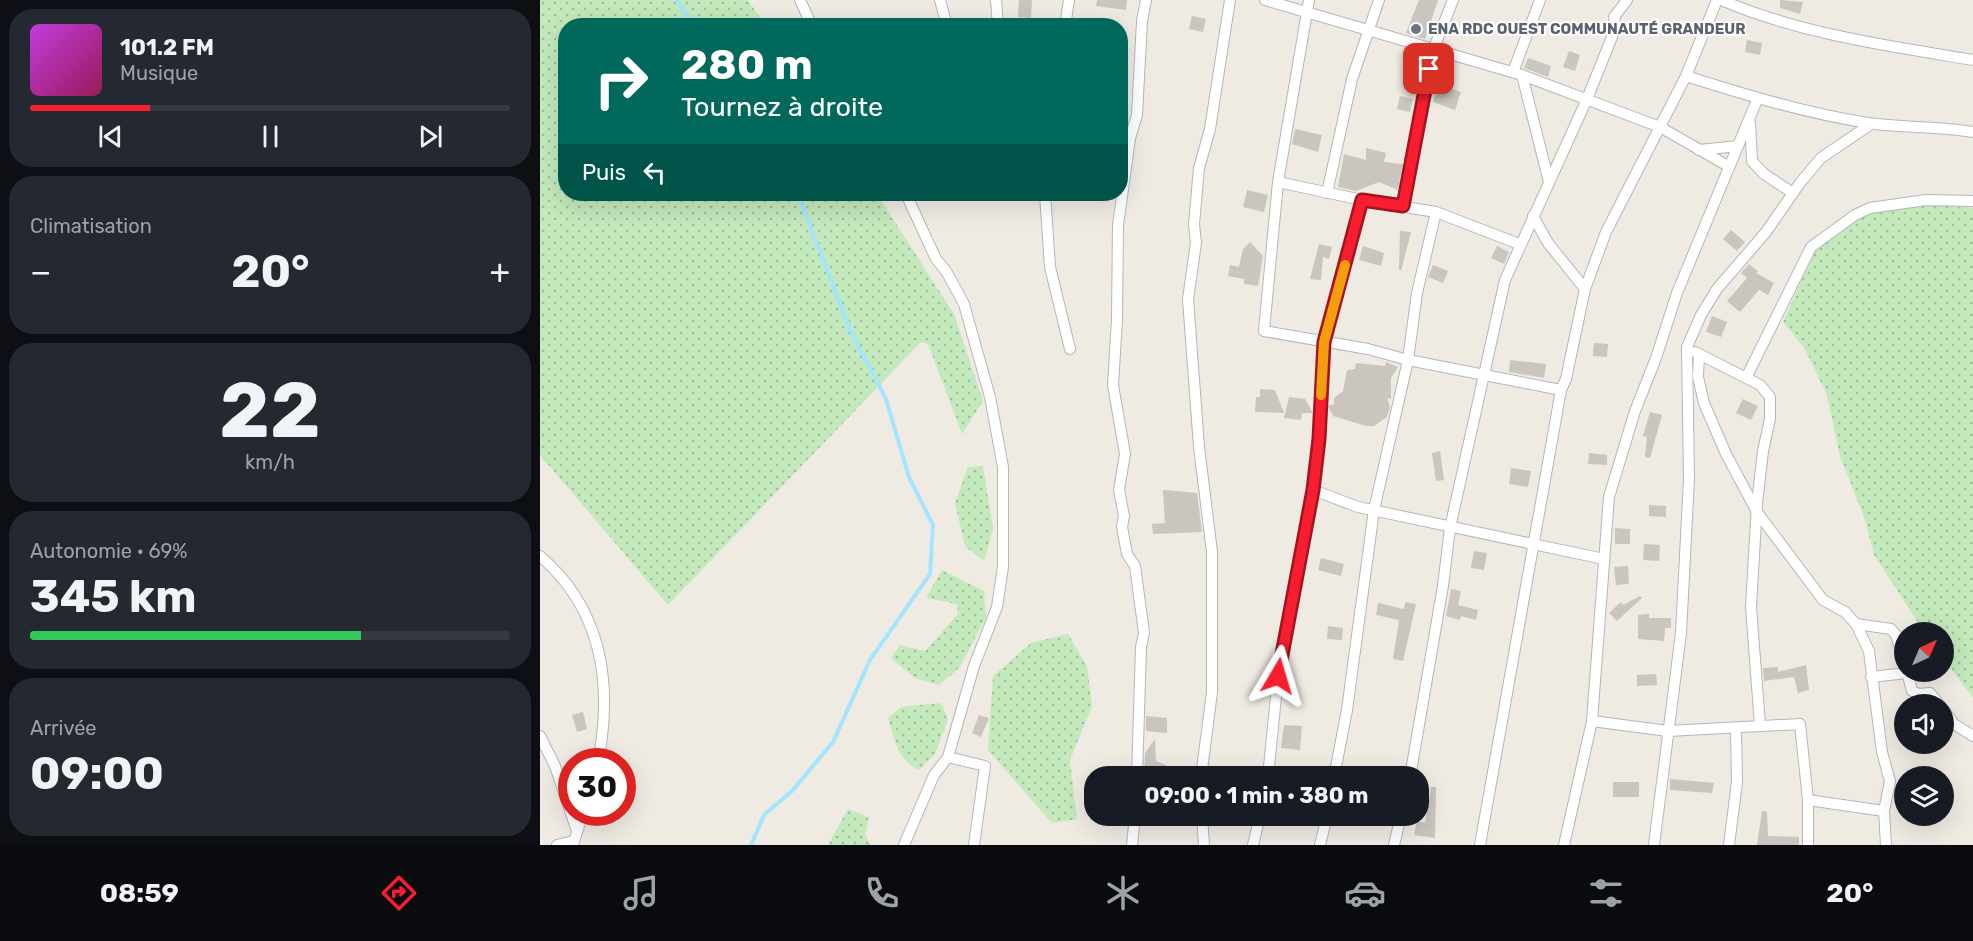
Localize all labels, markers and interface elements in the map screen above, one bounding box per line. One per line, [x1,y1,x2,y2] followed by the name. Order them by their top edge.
[1428,20,1746,38] place label: ENA RDC OUEST COMMUNAUTÉ GRANDEUR
[1409,22,1423,36] marker: ENA RDC OUEST COMMUNAUTÉ GRANDEUR
[120,34,214,61] text: 101.2 FM
[681,40,813,90] text: 280 m
[582,42,660,120] icon: right
[1403,43,1454,94] pin
[1412,52,1445,85] icon: arrive
[120,61,198,85] text: Musique
[681,91,883,123] text: Tournez à droite
[94,120,127,153] icon: previous
[254,120,287,153] icon: pause
[414,120,447,153] icon: next
[638,156,671,189] icon: left
[582,159,626,186] text: Puis
[30,214,152,238] text: Climatisation
[231,245,310,298] text: 20°
[30,252,51,291] text: −
[489,252,510,291] text: +
[219,364,321,457] text: 22
[245,450,295,474] text: km/h
[30,539,188,563] text: Autonomie · 69%
[30,570,197,623] text: 345 km
[1894,622,1954,682] north arrow
[1894,622,1954,826] map controls
[1246,644,1310,708] position arrow
[1894,694,1954,754] button: sound
[30,716,97,740] text: Arrivée
[30,747,164,800] text: 09:00
[558,748,636,826] speed limit sign: 30
[1894,766,1954,826] button: layers
[1144,782,1369,809] text: 09:00 · 1 min · 380 m
[378,872,420,914] icon: directions
[620,872,662,914] icon: music
[861,872,903,914] icon: phone
[1102,872,1144,914] icon: climate
[1344,872,1386,914] icon: car
[1585,872,1627,914] icon: filters
[100,877,179,909] text: 08:59
[1826,877,1873,909] text: 20°

